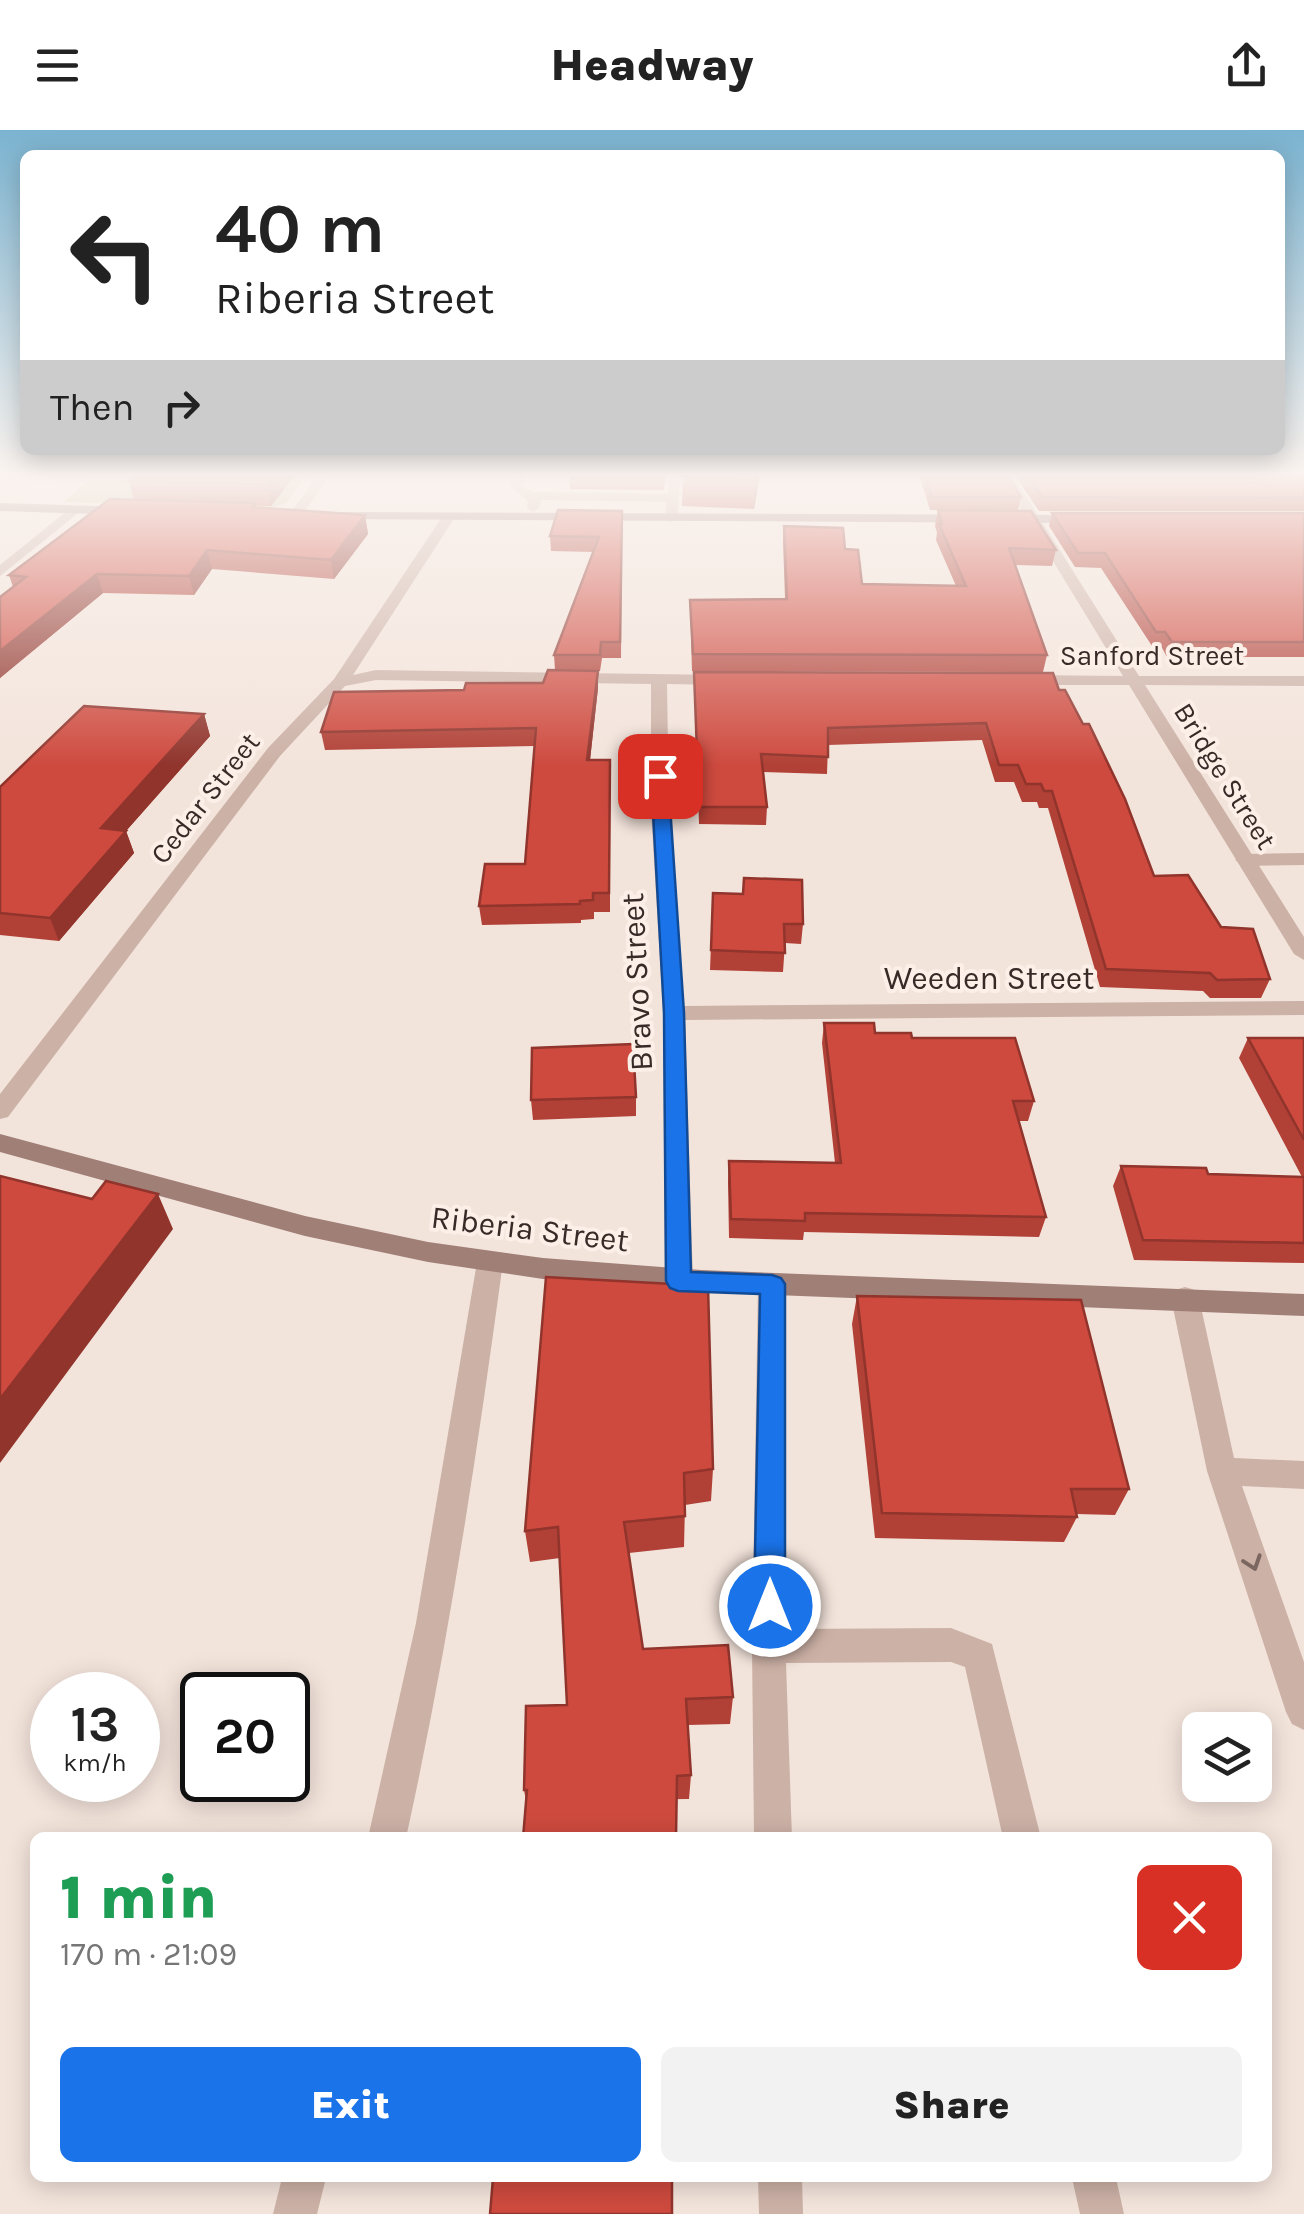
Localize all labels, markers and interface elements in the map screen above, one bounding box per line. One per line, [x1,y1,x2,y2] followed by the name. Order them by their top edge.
[30,38,85,93] icon: menu
[1219,38,1274,93] icon: share
[551,39,753,91] text: Headway
[215,188,385,270] text: 40 m
[50,190,180,320] icon: left
[215,272,494,324] text: Riberia Street
[154,380,209,435] icon: right
[50,385,134,430] text: Then
[1060,639,1244,672] street label: Sanford Street
[1167,697,1283,855] street label: Bridge Street
[144,726,266,870] street label: Cedar Street
[618,734,703,819] pin
[633,749,688,804] icon: arrive
[614,892,660,1072] street label: Bravo Street
[884,960,1094,997] street label: Weeden Street
[429,1199,631,1259] street label: Riberia Street
[1242,1553,1262,1570] one-way arrow
[718,1554,822,1658] position arrow
[180,1672,310,1802] speed limit sign: 20
[71,1695,119,1754] text: 13
[1182,1712,1272,1802] map controls
[1182,1712,1272,1802] button: layers
[63,1748,127,1777] text: km/h
[60,1863,217,1933] text: 1 min
[1137,1865,1242,1970] button: close
[60,1936,237,1973] text: 170 m · 21:09
[60,2047,641,2162] button: Exit
[661,2047,1242,2162] button: Share

